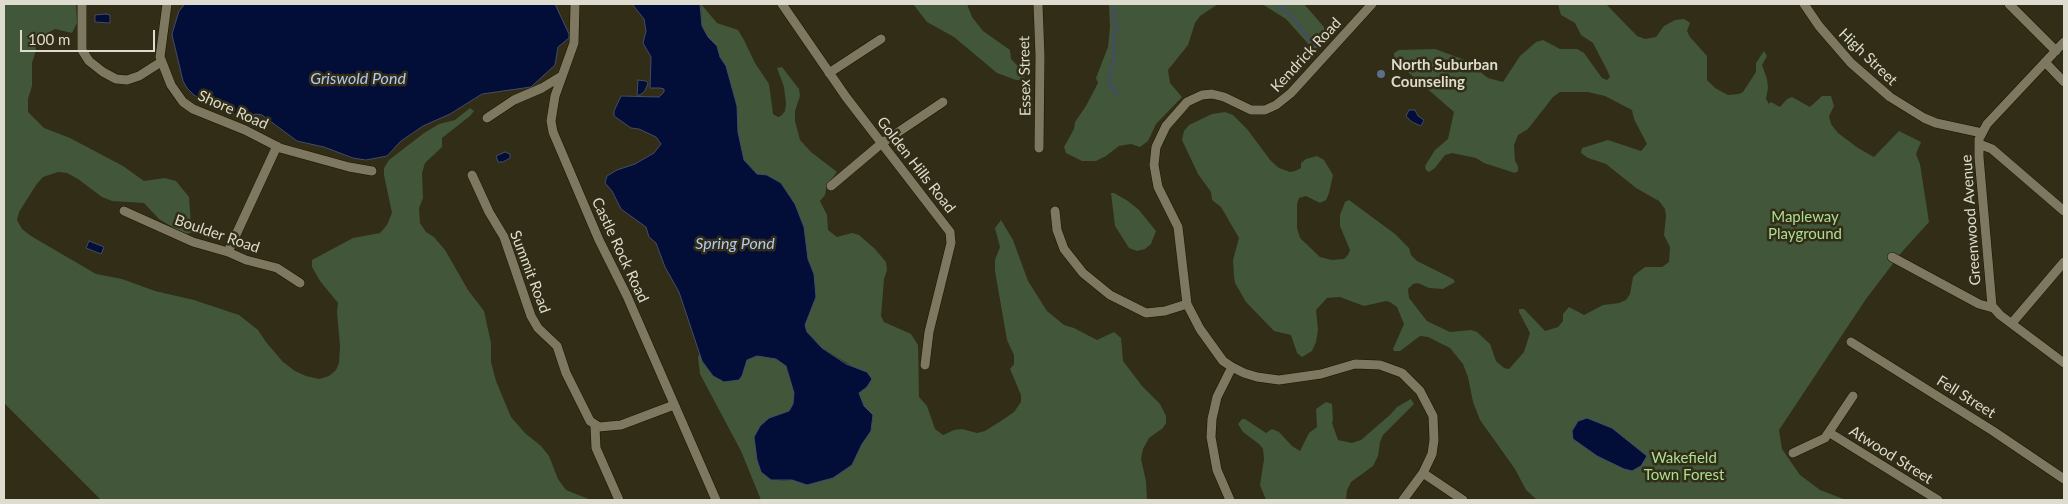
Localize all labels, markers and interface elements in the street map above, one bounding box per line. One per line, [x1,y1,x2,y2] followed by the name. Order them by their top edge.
[1267,14,1345,96] street label: Kendrick Road
[22,20,158,52] scale bar
[1835,25,1901,89] street label: High Street
[28,30,70,48] text: 100 m
[1015,36,1035,116] street label: Essex Street
[1391,56,1498,91] place label: North Suburban Counseling
[1375,68,1387,80] marker: North Suburban Counseling
[310,69,406,89] water label: Griswold Pond
[195,87,271,133] street label: Shore Road
[873,113,959,217] street label: Golden Hills Road
[1957,154,1985,286] street label: Greenwood Avenue
[588,195,652,305] street label: Castle Rock Road
[1768,208,1842,243] park label: Mapleway Playground
[172,211,262,257] street label: Boulder Road
[506,228,554,316] street label: Summit Road
[695,234,775,254] water label: Spring Pond
[1933,372,1999,422] street label: Fell Street
[1846,422,1936,488] street label: Atwood Street
[1644,449,1724,484] park label: Wakefield Town Forest

